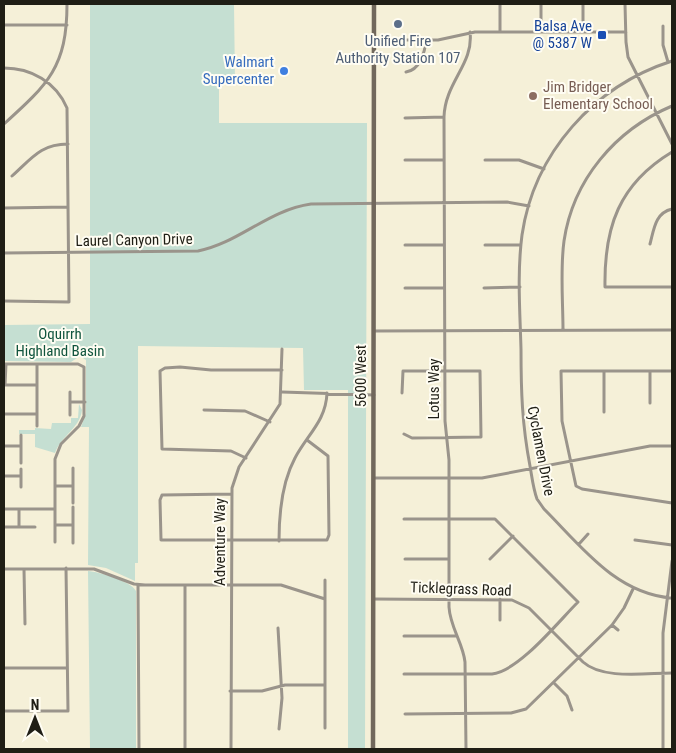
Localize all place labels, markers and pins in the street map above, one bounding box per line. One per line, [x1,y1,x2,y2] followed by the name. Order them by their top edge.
[533,17,593,52] place label: Balsa Ave @ 5387 W
[392,18,404,30] marker: Unified Fire Authority Station 107
[596,29,608,41] marker: Balsa Ave @ 5387 W
[336,32,460,67] place label: Unified Fire Authority Station 107
[203,53,274,88] place label: Walmart Supercenter
[278,65,290,77] marker: Walmart Supercenter
[543,78,653,113] place label: Jim Bridger Elementary School
[527,90,539,102] marker: Jim Bridger Elementary School

